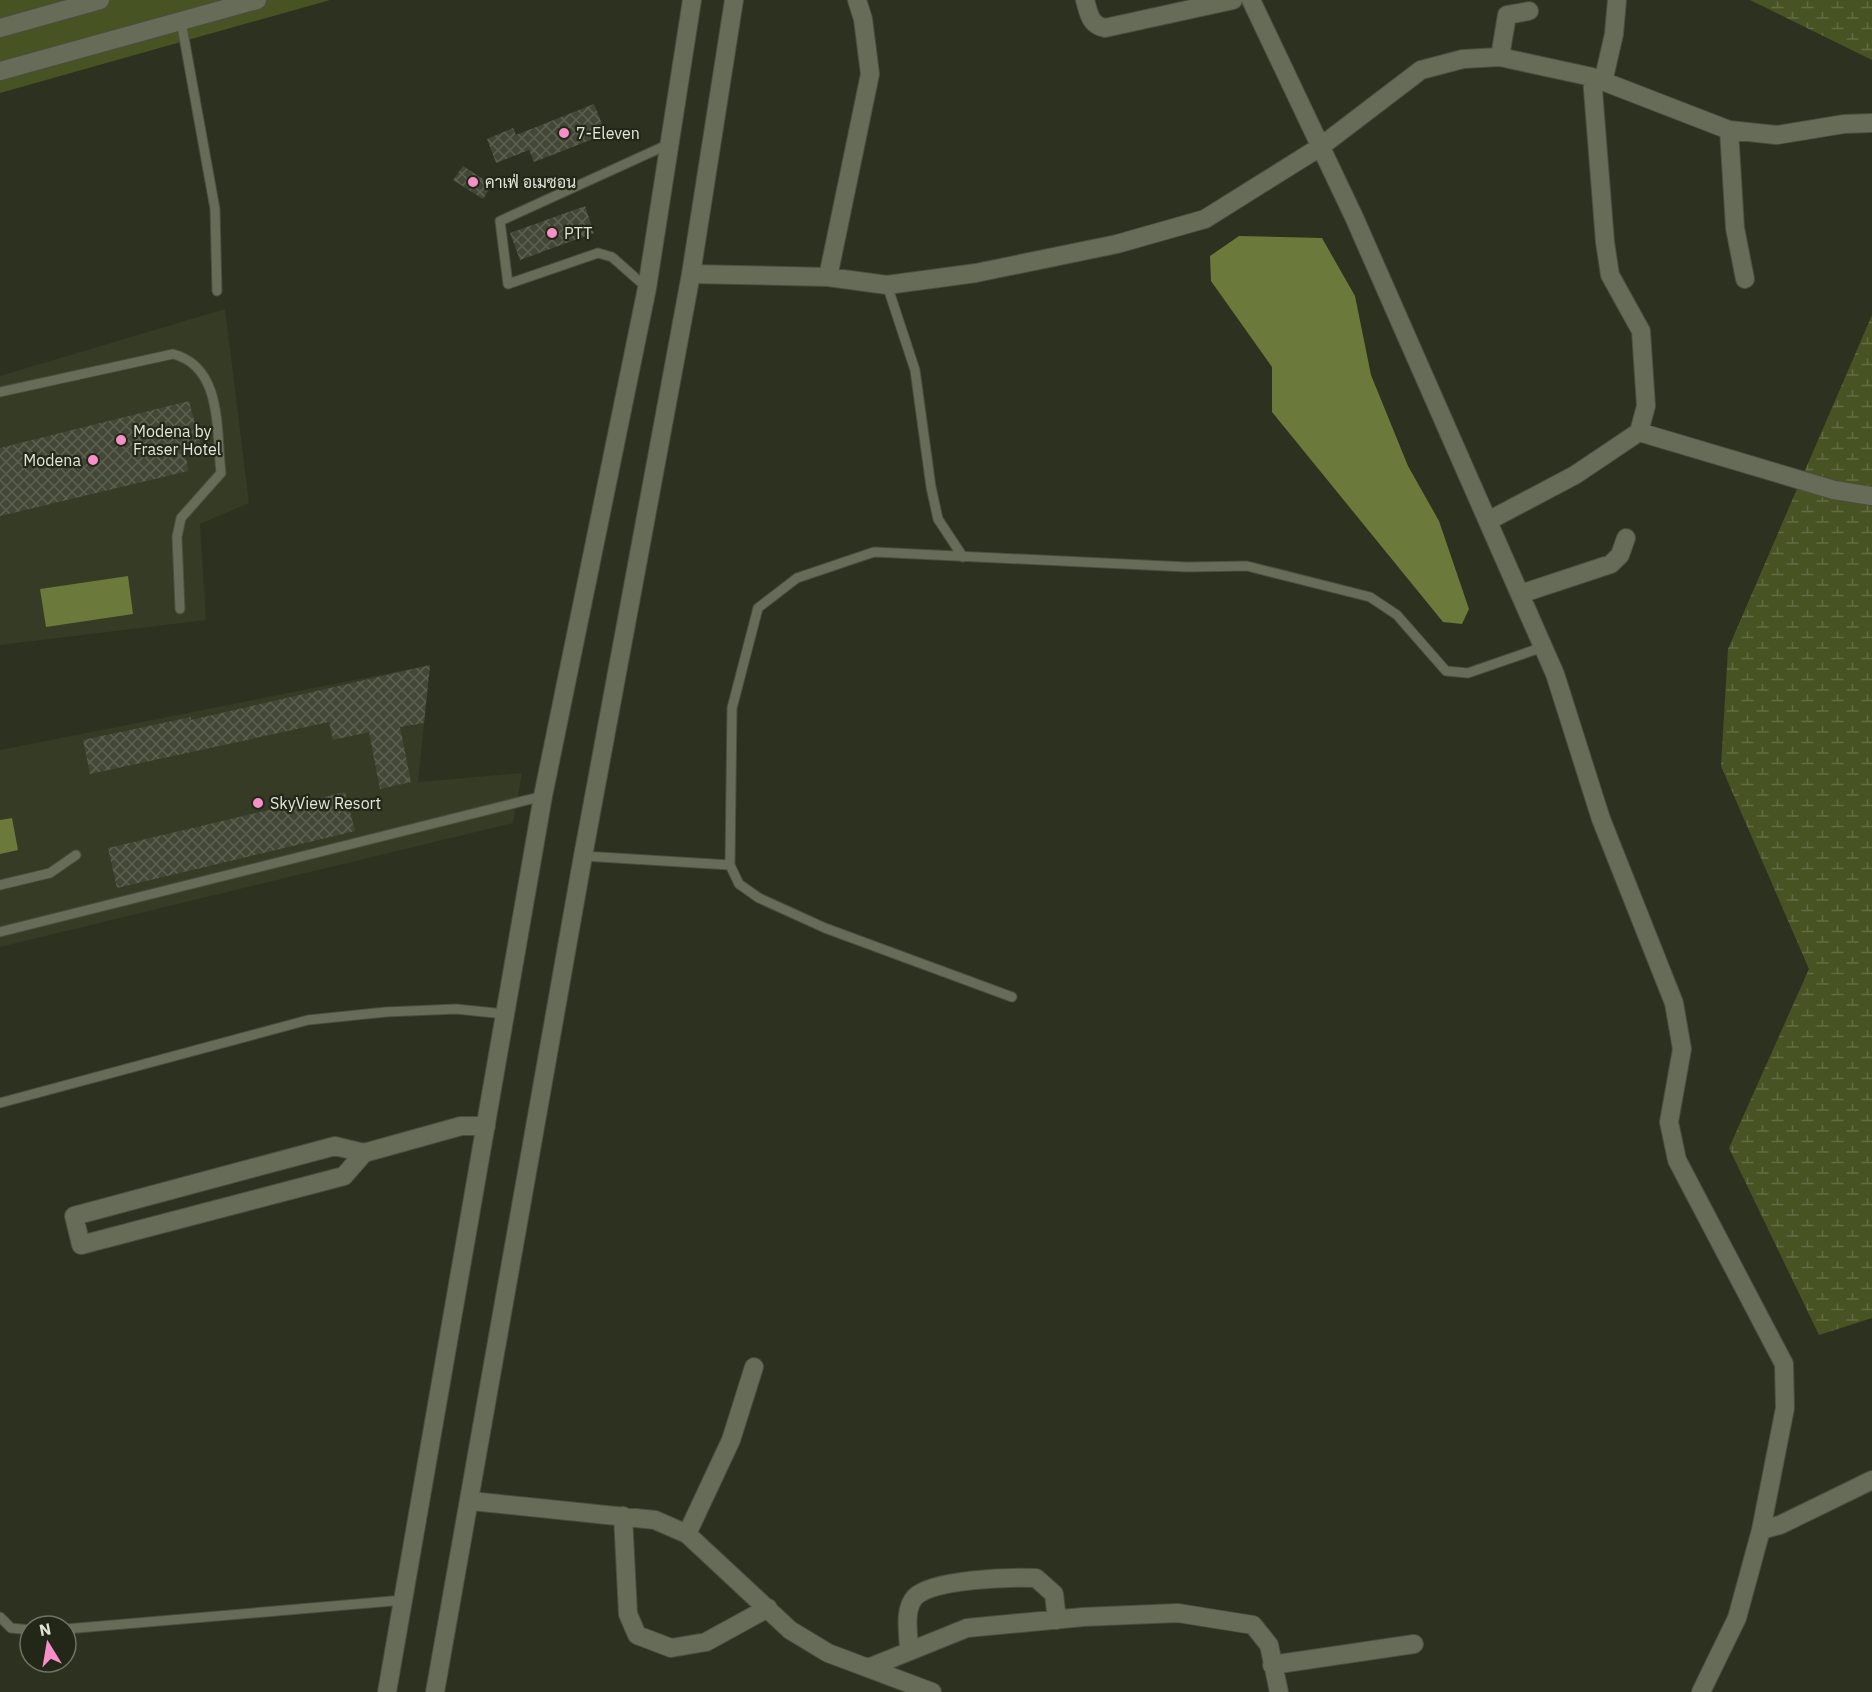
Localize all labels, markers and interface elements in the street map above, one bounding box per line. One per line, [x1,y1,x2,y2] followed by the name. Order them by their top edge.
[576,123,640,143] place label: 7-Eleven
[557,126,571,140] marker: 7-Eleven
[485,172,576,192] place label: คาเฟ่ อเมซอน
[466,175,480,189] marker: คาเฟ่ อเมซอน
[564,223,592,243] place label: PTT
[545,226,559,240] marker: PTT
[133,421,221,459] place label: Modena by Fraser Hotel
[114,433,128,447] marker: Modena by Fraser Hotel
[23,450,81,470] place label: Modena
[86,453,100,467] marker: Modena
[270,793,381,813] place label: SkyView Resort
[251,796,265,810] marker: SkyView Resort
[18,1614,78,1674] north arrow
[38,1618,53,1640] text: N

